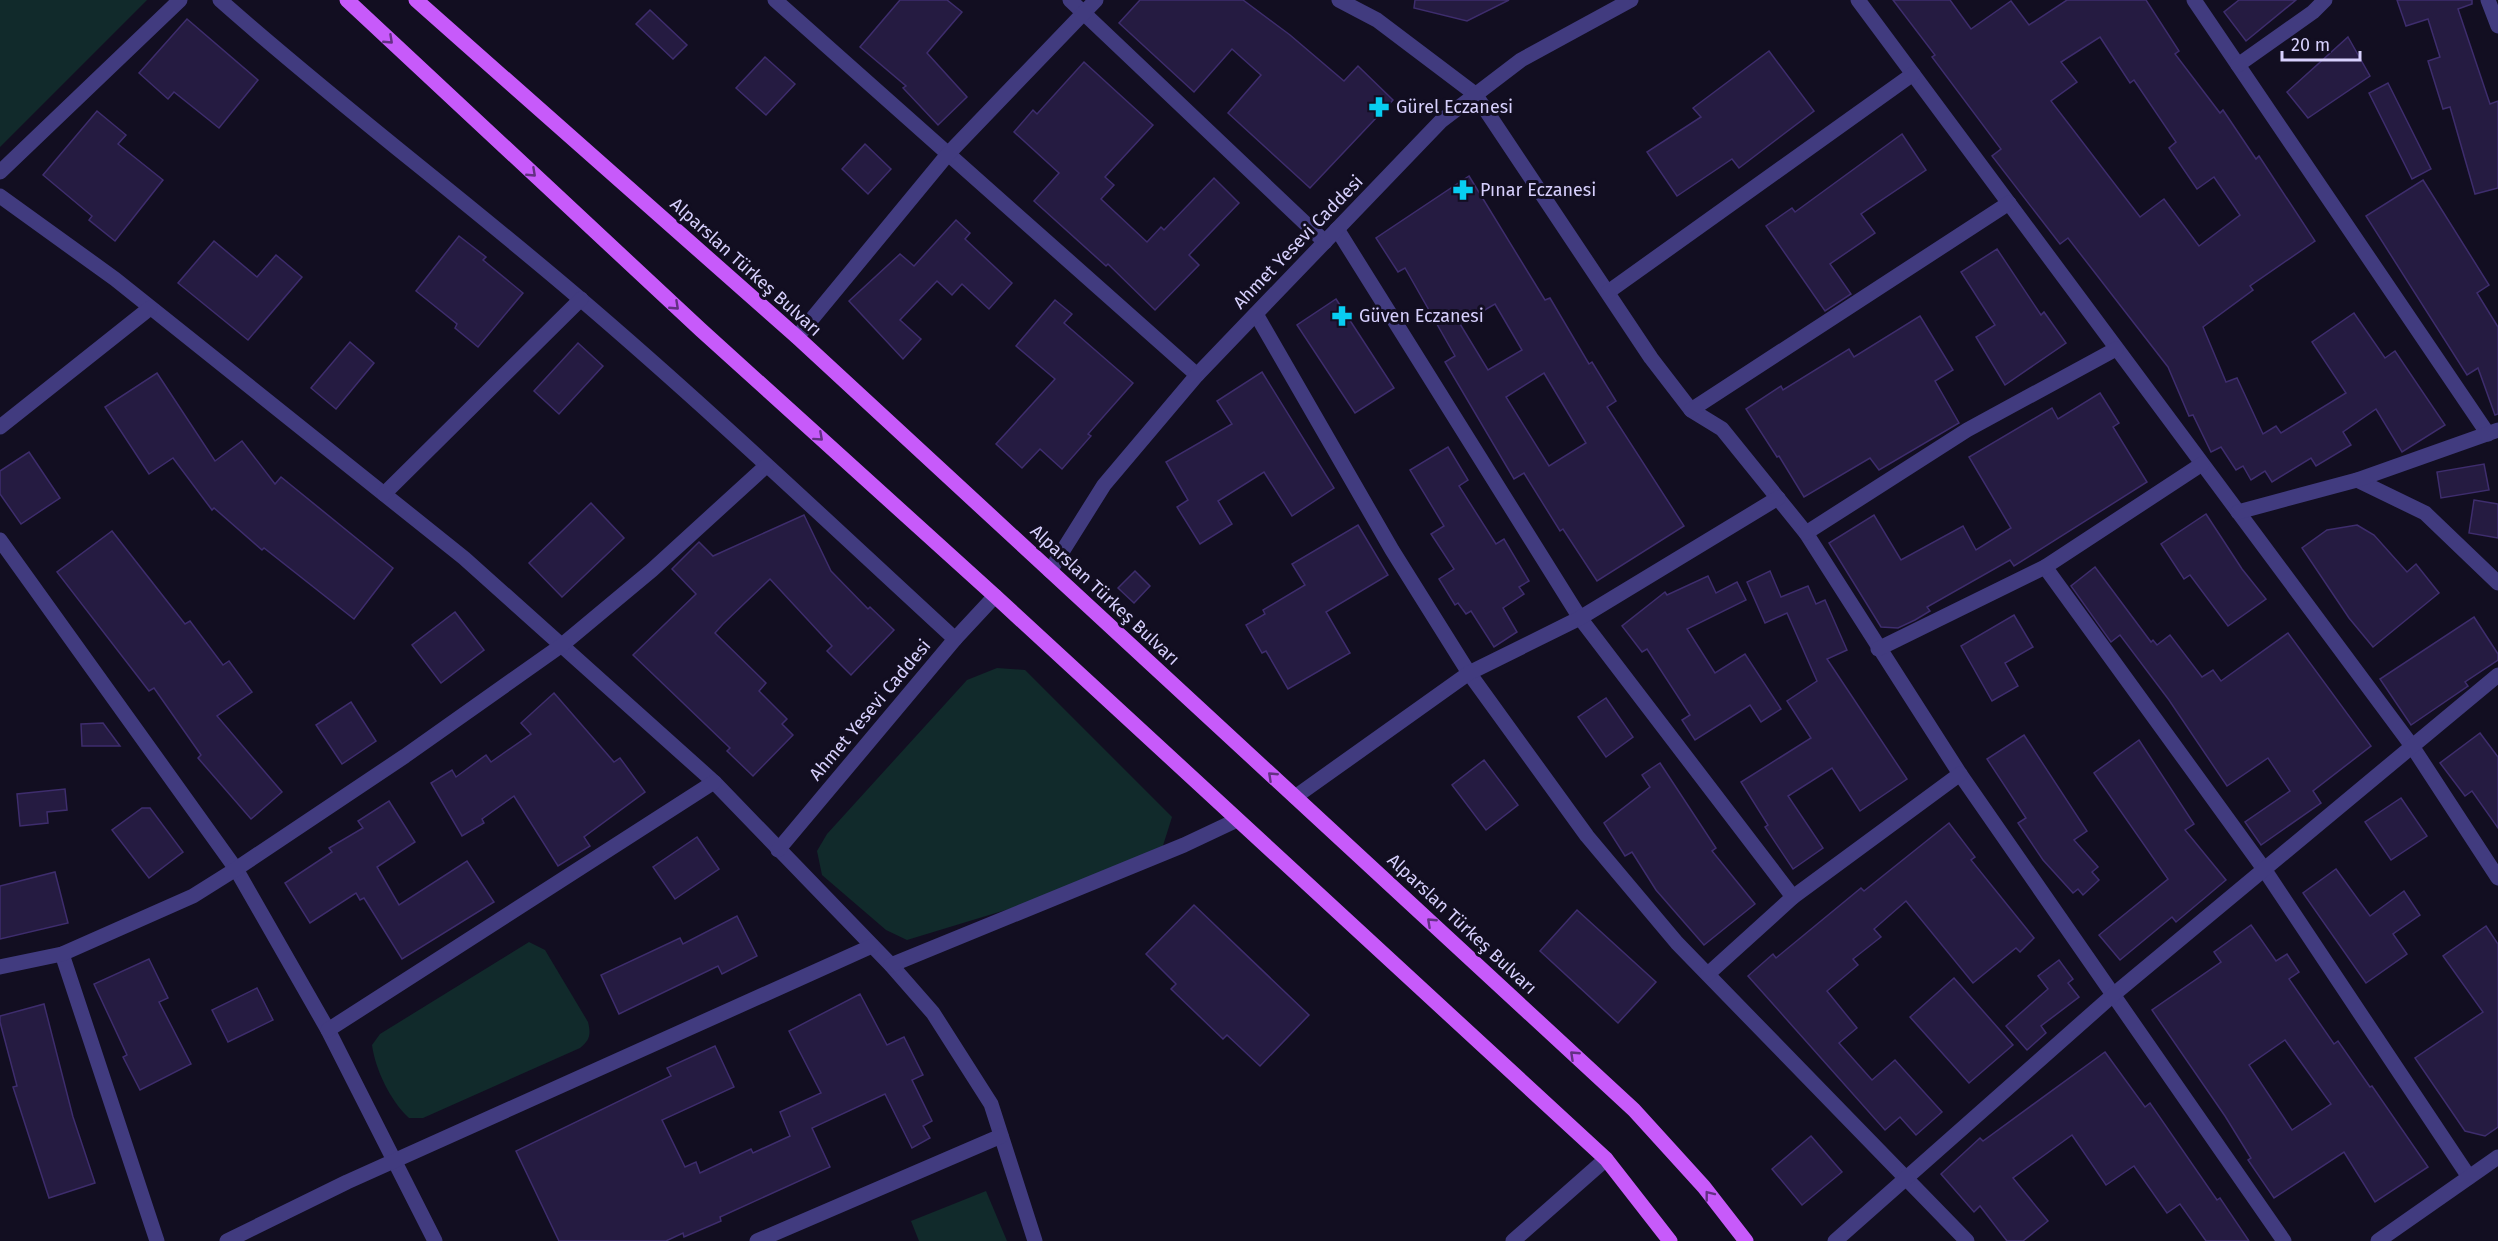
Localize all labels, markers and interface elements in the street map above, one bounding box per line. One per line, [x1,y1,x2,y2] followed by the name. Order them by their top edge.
[2282,24,2360,62] scale bar
[383,33,393,44] one-way arrow
[2291,34,2330,56] text: 20 m
[1367,95,1391,119] pharmacy icon: Gürel Eczanesi
[1396,96,1513,118] place label: Gürel Eczanesi
[525,166,536,177] one-way arrow
[1228,171,1368,313] street label: Ahmet Yesevi Caddesi
[1451,178,1475,202] pharmacy icon: Pınar Eczanesi
[1480,179,1596,201] place label: Pınar Eczanesi
[666,193,826,341] street label: Alparslan Türkeş Bulvarı
[668,299,678,310] one-way arrow
[1330,304,1354,328] pharmacy icon: Güven Eczanesi
[1359,305,1484,327] place label: Güven Eczanesi
[812,430,823,441] one-way arrow
[1026,520,1184,670] street label: Alparslan Türkeş Bulvarı
[805,635,935,785] street label: Ahmet Yesevi Caddesi
[1269,772,1279,783] one-way arrow
[1383,849,1541,999] street label: Alparslan Türkeş Bulvarı
[1427,918,1438,929] one-way arrow
[1571,1051,1582,1062] one-way arrow
[1706,1191,1717,1202] one-way arrow

